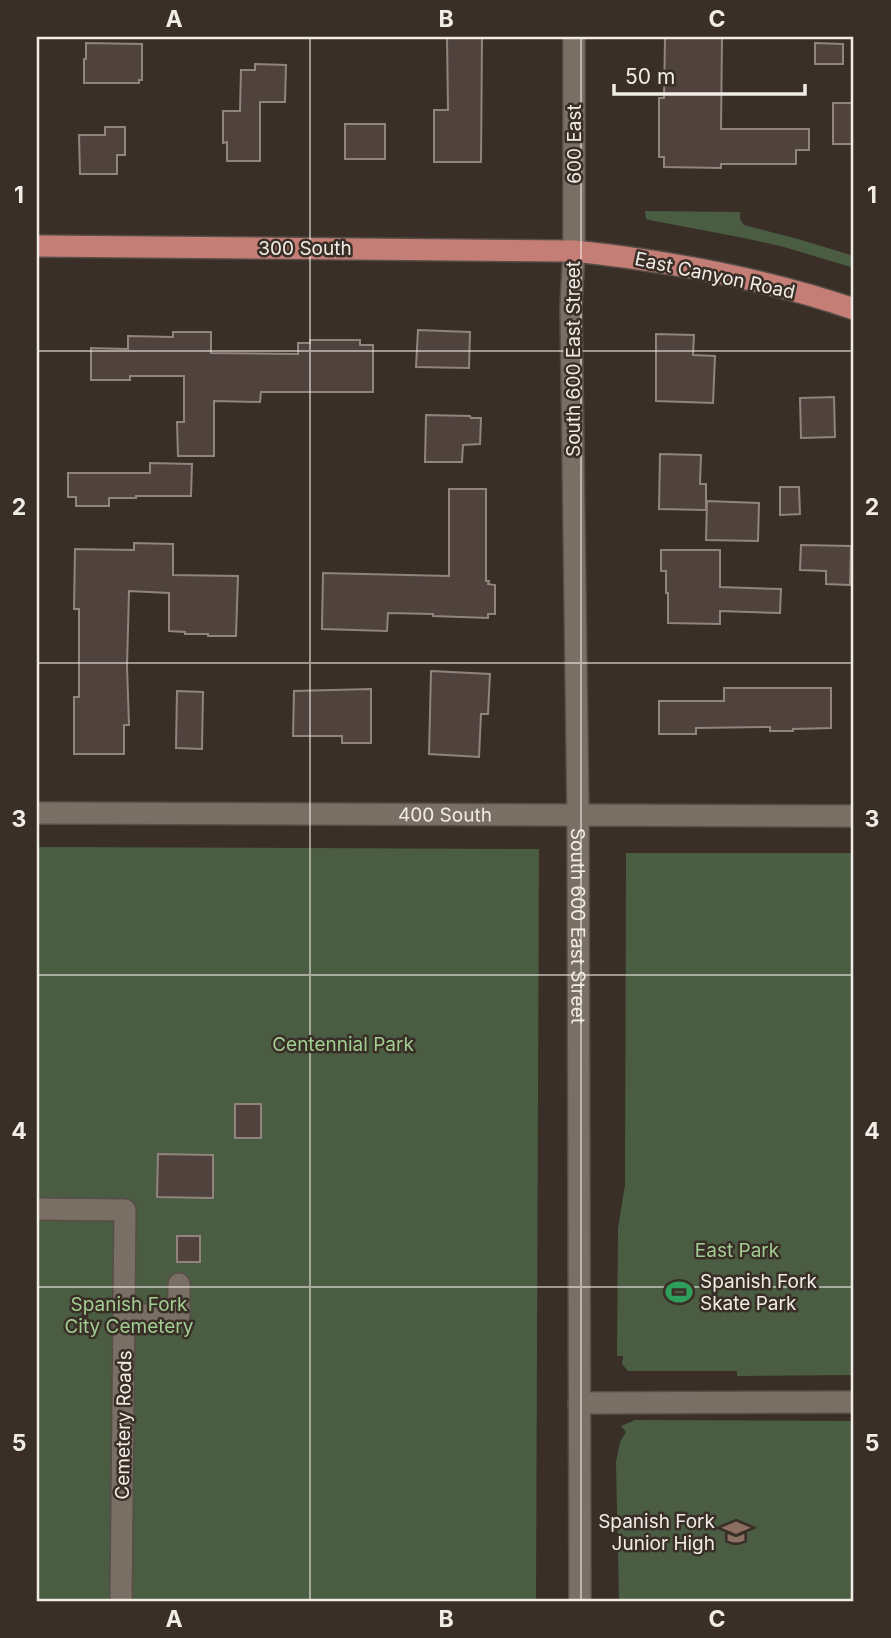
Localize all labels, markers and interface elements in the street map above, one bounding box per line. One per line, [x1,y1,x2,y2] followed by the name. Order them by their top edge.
[165,5,183,33] text: A
[438,5,454,33] text: B
[708,5,726,33] text: C
[614,52,805,96] scale bar
[625,64,675,89] text: 50 m
[563,104,586,184] street label: 600 East
[14,181,24,209] text: 1
[867,181,877,209] text: 1
[258,237,352,260] street label: 300 South
[633,247,797,304] street label: East Canyon Road
[562,261,585,457] street label: South 600 East Street
[12,493,26,521] text: 2
[865,493,879,521] text: 2
[398,803,492,827] street label: 400 South
[12,805,26,833] text: 3
[865,805,879,833] text: 3
[566,828,590,1024] street label: South 600 East Street
[272,1033,414,1056] park label: Centennial Park
[11,1117,27,1145] text: 4
[864,1117,880,1145] text: 4
[695,1239,780,1262] park label: East Park
[700,1270,817,1315] place label: Spanish Fork Skate Park
[664,1277,694,1307] sports icon: Spanish Fork Skate Park
[64,1293,194,1338] park label: Spanish Fork City Cemetery
[111,1350,136,1500] street label: Cemetery Roads
[12,1429,26,1457] text: 5
[865,1429,879,1457] text: 5
[598,1510,716,1555] place label: Spanish Fork Junior High
[721,1517,751,1547] school or university icon: Spanish Fork Junior High
[165,1605,183,1633] text: A
[438,1605,454,1633] text: B
[708,1605,726,1633] text: C

